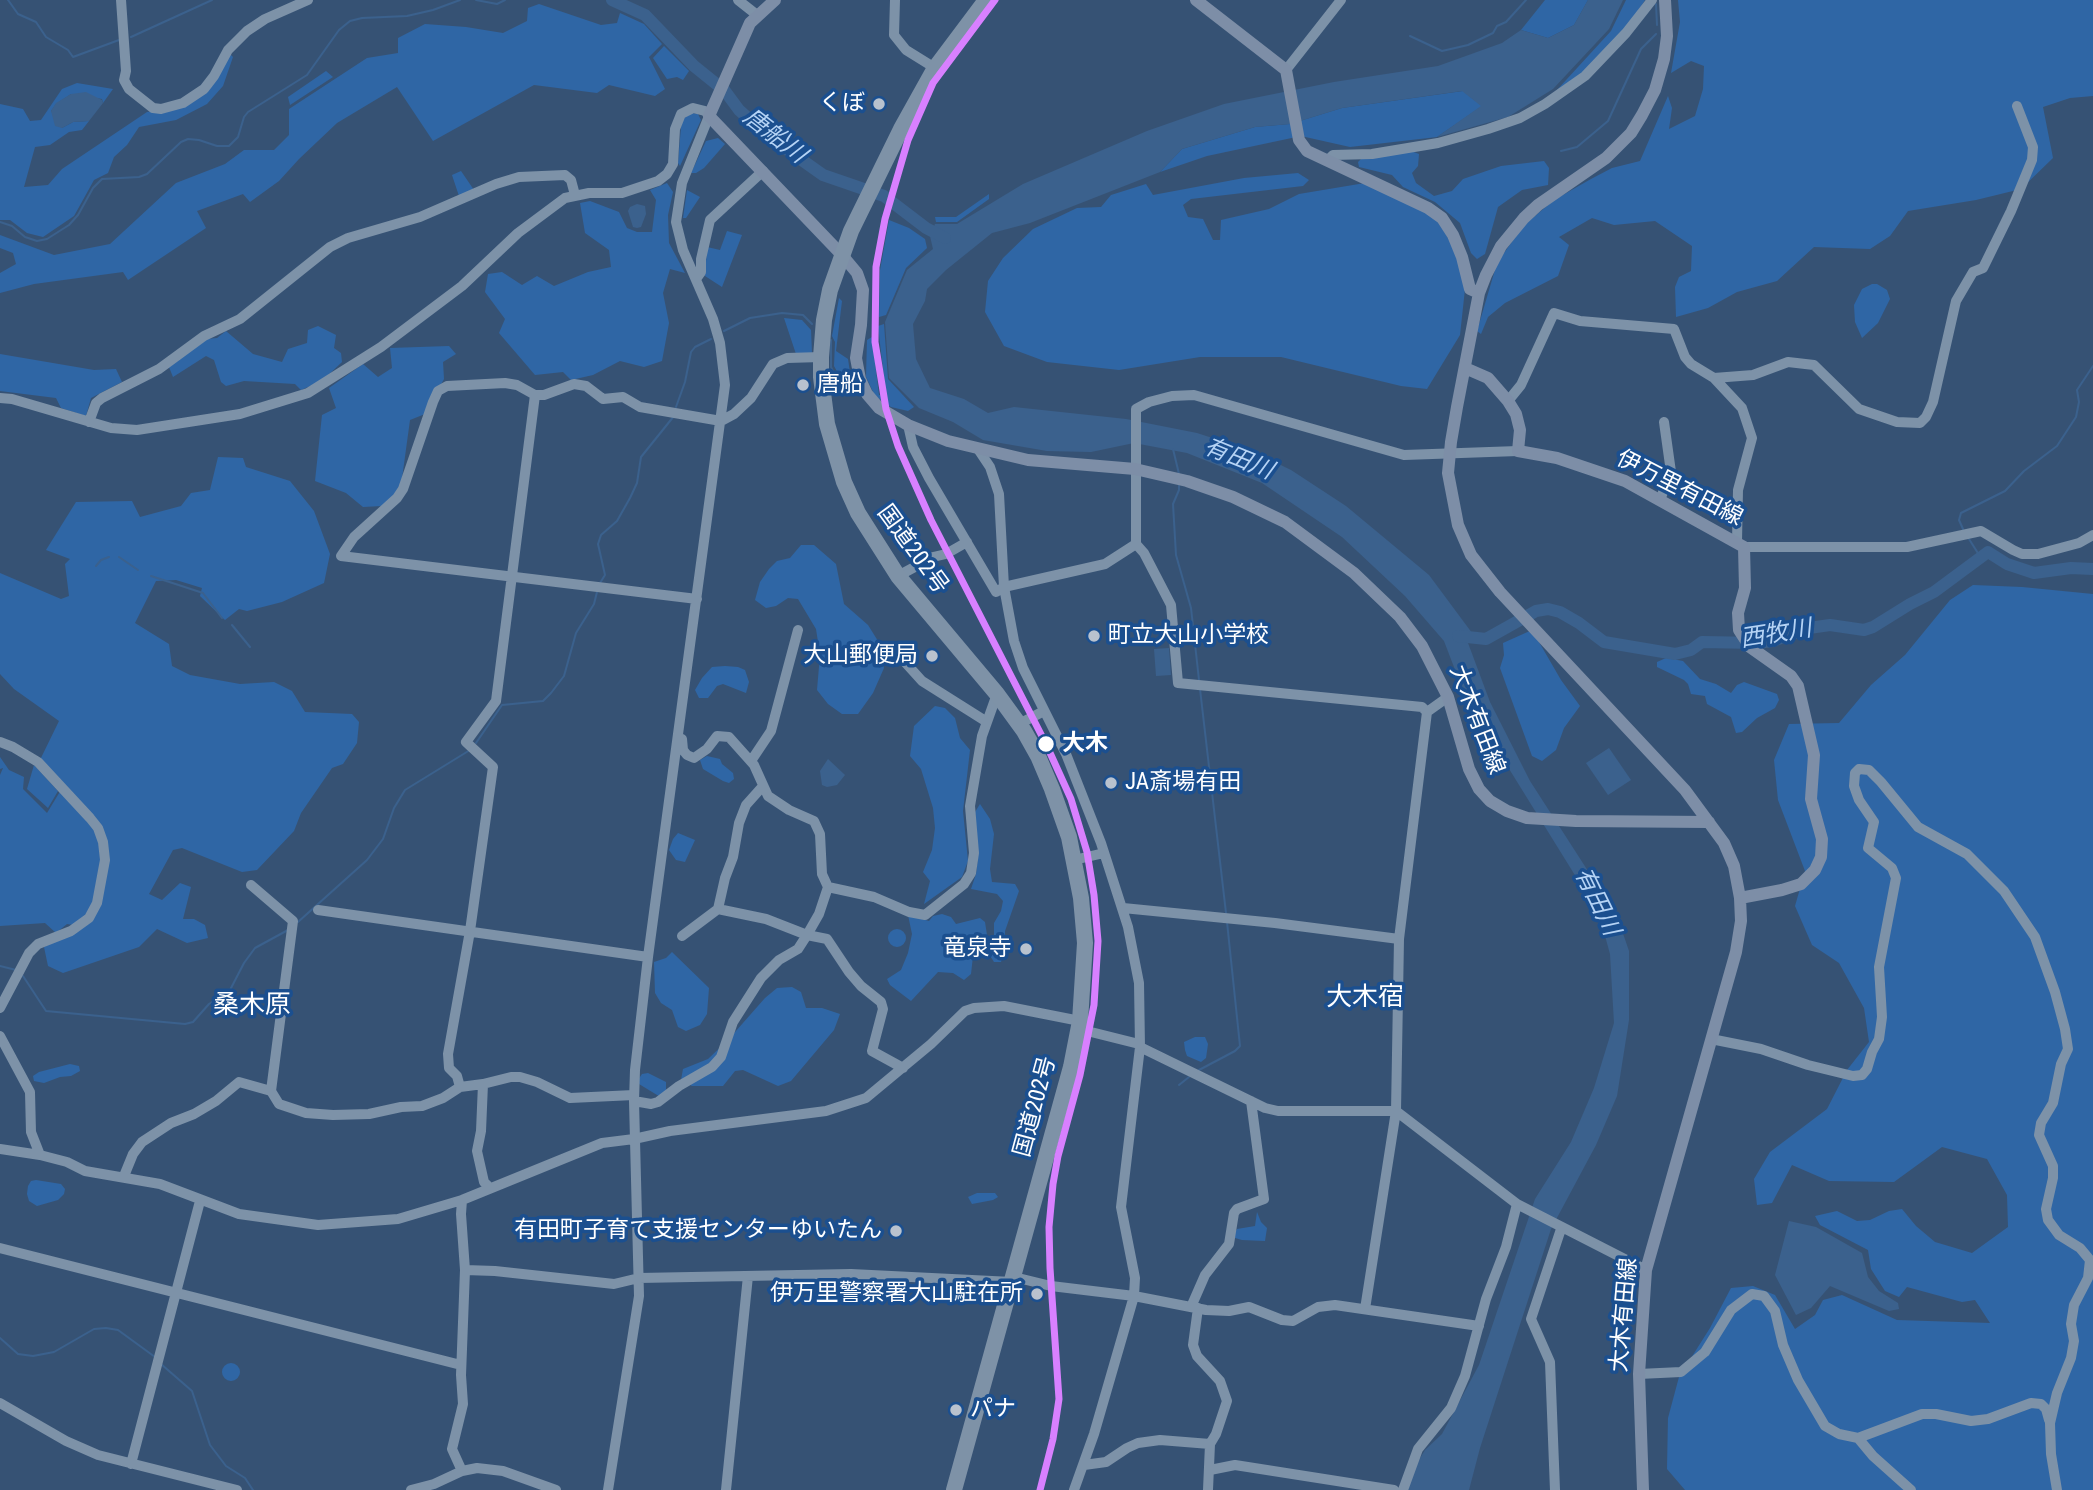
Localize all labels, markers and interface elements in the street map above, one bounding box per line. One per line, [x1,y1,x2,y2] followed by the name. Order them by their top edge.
[819,90,865,118] place label: くぼ
[871,96,887,112] marker: くぼ
[737,103,811,171] water label: 唐船川
[817,371,863,399] place label: 唐船
[795,377,811,393] marker: 唐船
[1199,433,1277,487] water label: 有田川
[1611,445,1747,533] street label: 伊万里有田線
[871,500,953,600] street label: 国道202号
[1738,615,1814,655] water label: 西牧川
[1108,622,1269,650] place label: 町立大山小学校
[1086,628,1102,644] marker: 町立大山小学校
[803,642,918,670] place label: 大山郵便局
[924,648,940,664] marker: 大山郵便局
[1443,661,1509,779] street label: 大木有田線
[1062,730,1108,758] place label: 大木
[1036,734,1056,754] marker: 大木
[1125,769,1241,797] place label: JA斎場有田
[1103,775,1119,791] marker: JA斎場有田
[1567,863,1625,941] water label: 有田川
[943,935,1012,963] place label: 竜泉寺
[1018,941,1034,957] marker: 竜泉寺
[1326,982,1404,1014] district label: 大木宿
[213,990,291,1022] district label: 桑木原
[1009,1054,1063,1160] street label: 国道202号
[514,1217,882,1245] place label: 有田町子育て支援センターゆいたん
[888,1223,904,1239] marker: 有田町子育て支援センターゆいたん
[1606,1257,1644,1373] street label: 大木有田線
[770,1280,1023,1308] place label: 伊万里警察署大山駐在所
[1029,1286,1045,1302] marker: 伊万里警察署大山駐在所
[970,1396,1016,1424] place label: パナ
[948,1402,964,1418] marker: パナ

